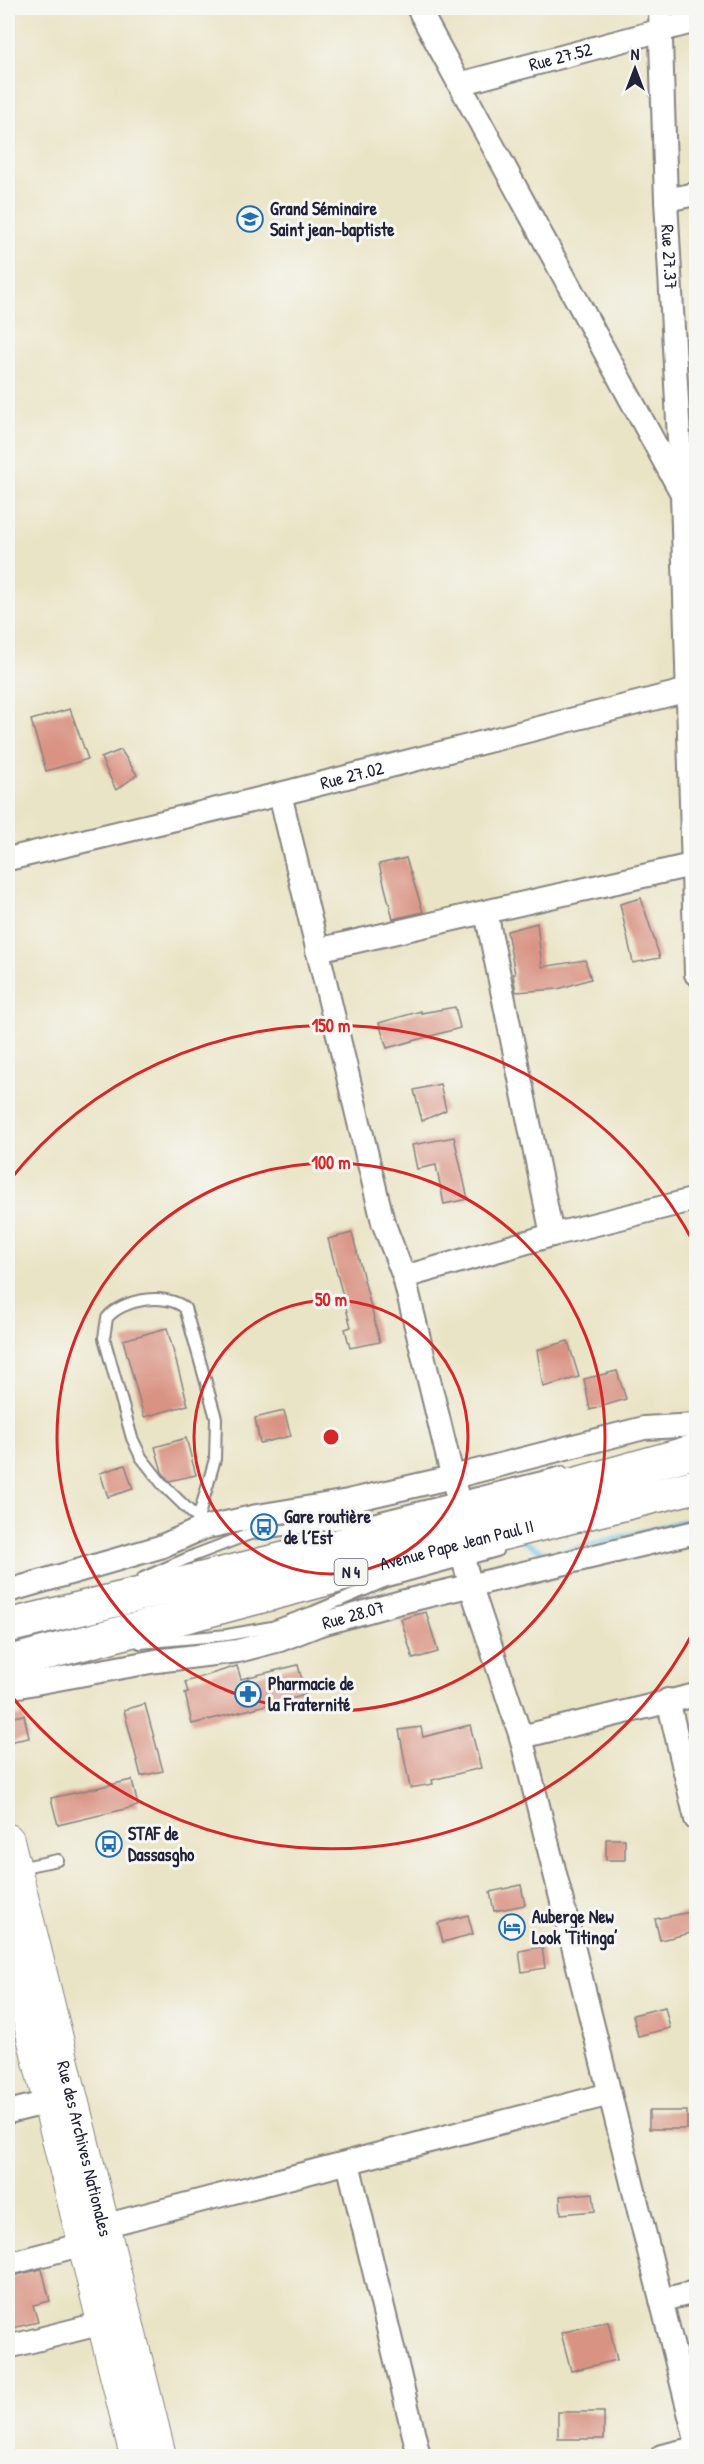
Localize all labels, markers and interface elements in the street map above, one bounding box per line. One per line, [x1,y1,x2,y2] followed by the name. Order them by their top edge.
[526,36,595,77] street label: Rue 27.52
[605,39,665,99] north arrow
[631,43,640,65] text: N
[270,196,395,243] place label: Grand Séminaire Saint jean-baptiste
[235,204,265,234] school or university icon: Grand Séminaire Saint jean-baptiste
[655,224,684,290] street label: Rue 27.37
[318,755,387,795] street label: Rue 27.02
[312,1013,350,1038] text: 150 m
[311,1150,351,1175] text: 100 m
[315,1287,347,1312] text: 50 m
[321,1427,341,1447] centre of rings
[284,1504,372,1550] place label: Gare routière de l´Est
[249,1512,279,1542] bus stop icon: Gare routière de l´Est
[377,1513,536,1576] street label: Avenue Pape Jean Paul II
[334,1559,368,1585] road number: N 4
[319,1594,387,1635] street label: Rue 28.07
[268,1671,355,1717] place label: Pharmacie de la Fraternité
[233,1679,263,1709] pharmacy icon: Pharmacie de la Fraternité
[128,1821,195,1868] place label: STAF de Dassasgho
[94,1829,124,1859] bus stop icon: STAF de Dassasgho
[532,1904,618,1951] place label: Auberge New Look ‘Titinga’
[497,1912,527,1942] hotel icon: Auberge New Look ‘Titinga’
[51,2058,118,2239] street label: Rue des Archives Nationales

